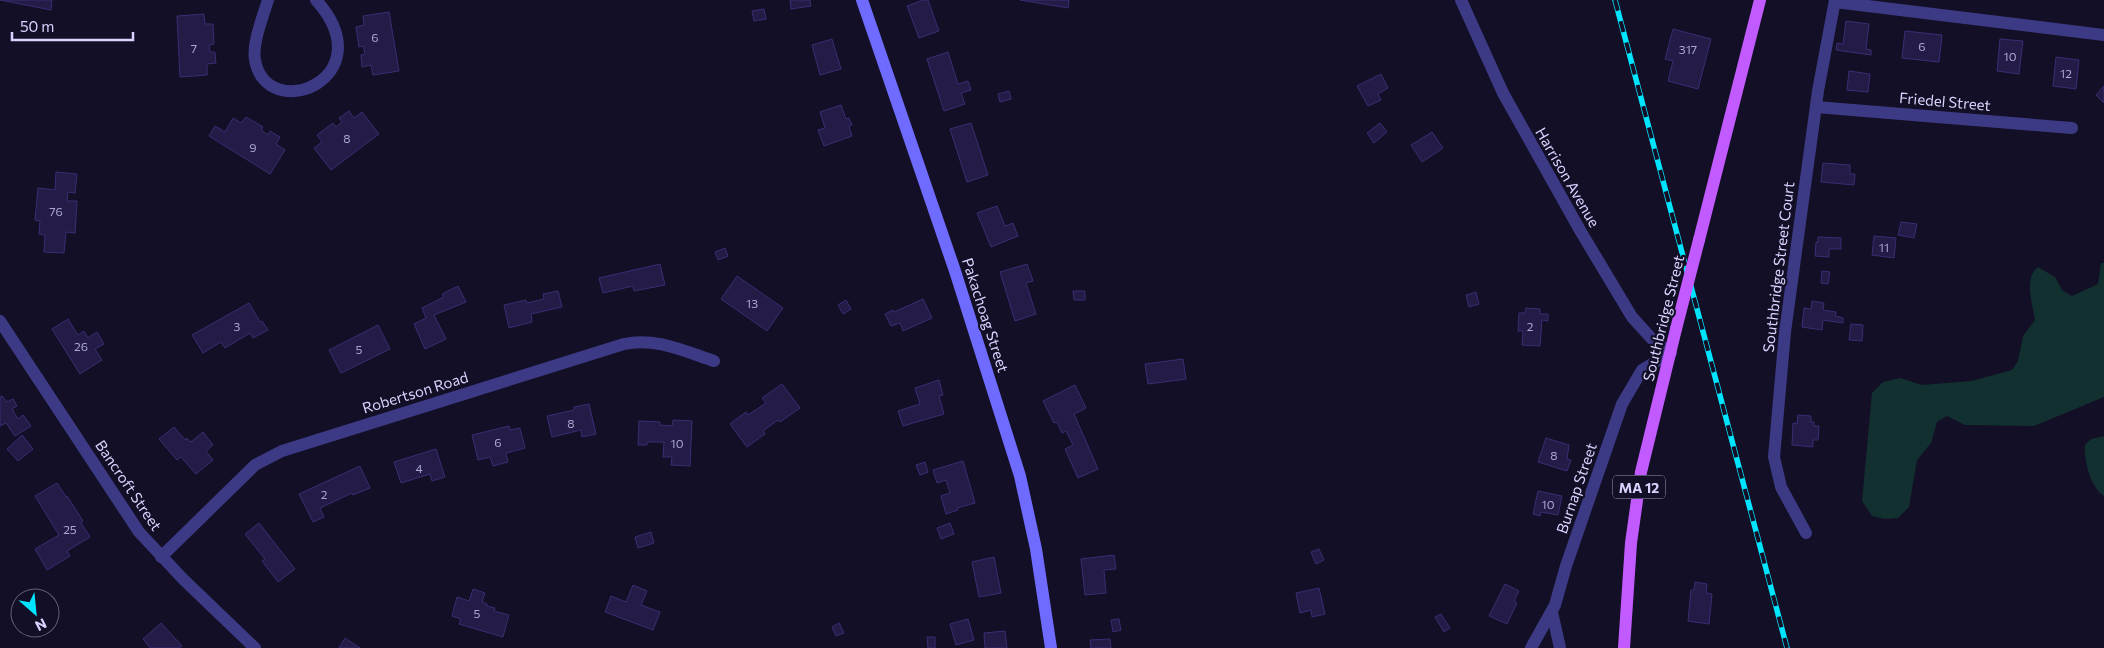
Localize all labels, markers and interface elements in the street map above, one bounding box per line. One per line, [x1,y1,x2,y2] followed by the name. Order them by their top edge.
[12,10,134,42] scale bar
[20,17,54,35] text: 50 m
[371,30,379,44] house number: 6
[1918,39,1926,53] house number: 6
[191,41,197,55] house number: 7
[1679,42,1697,56] house number: 317
[2004,49,2017,63] house number: 10
[2060,66,2072,80] house number: 12
[1898,88,1992,114] street label: Friedel Street
[1532,124,1604,230] street label: Harrison Avenue
[343,131,351,145] house number: 8
[249,140,257,154] house number: 9
[1759,181,1797,353] street label: Southbridge Street Court
[49,204,63,218] house number: 76
[1879,240,1889,254] house number: 11
[1639,253,1687,383] street label: Southbridge Street
[959,255,1013,375] street label: Pakachoag Street
[746,296,758,310] house number: 13
[234,319,241,333] house number: 3
[1527,319,1534,333] house number: 2
[74,339,88,353] house number: 26
[356,342,363,356] house number: 5
[360,367,470,417] street label: Robertson Road
[567,416,575,430] house number: 8
[494,435,502,449] house number: 6
[92,436,166,534] street label: Bancroft Street
[671,436,684,450] house number: 10
[1552,440,1600,536] street label: Burnap Street
[1550,448,1558,462] house number: 8
[415,461,423,475] house number: 4
[1613,476,1665,498] road number: MA 12
[321,487,328,501] house number: 2
[1542,497,1555,511] house number: 10
[63,522,77,536] house number: 25
[10,588,60,638] north arrow
[474,606,481,620] house number: 5
[33,615,50,635] text: N

